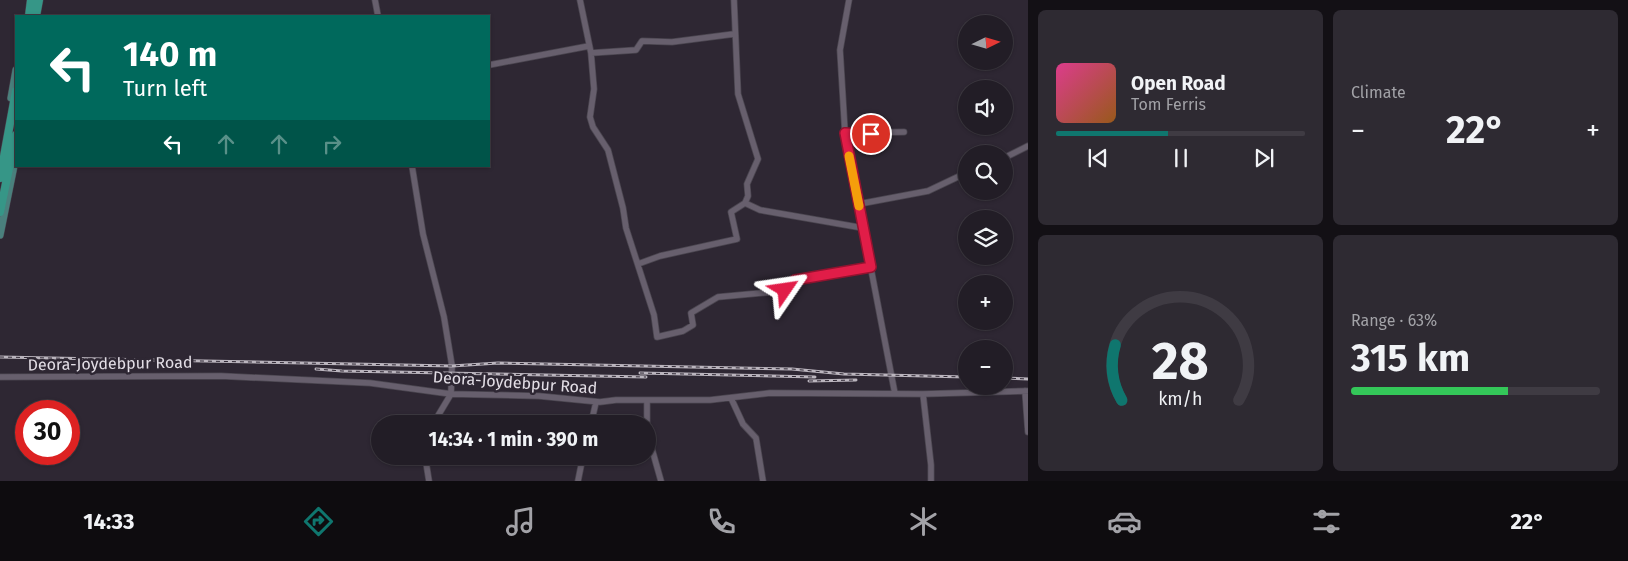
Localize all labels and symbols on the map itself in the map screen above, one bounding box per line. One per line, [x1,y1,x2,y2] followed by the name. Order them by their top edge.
[958,15,1012,70] north arrow
[850,113,892,155] pin
[758,263,810,315] position arrow
[27,353,193,374] street label: Deora-Joydebpur Road
[432,367,598,398] street label: Deora-Joydebpur Road
[15,400,80,465] speed limit sign: 30

